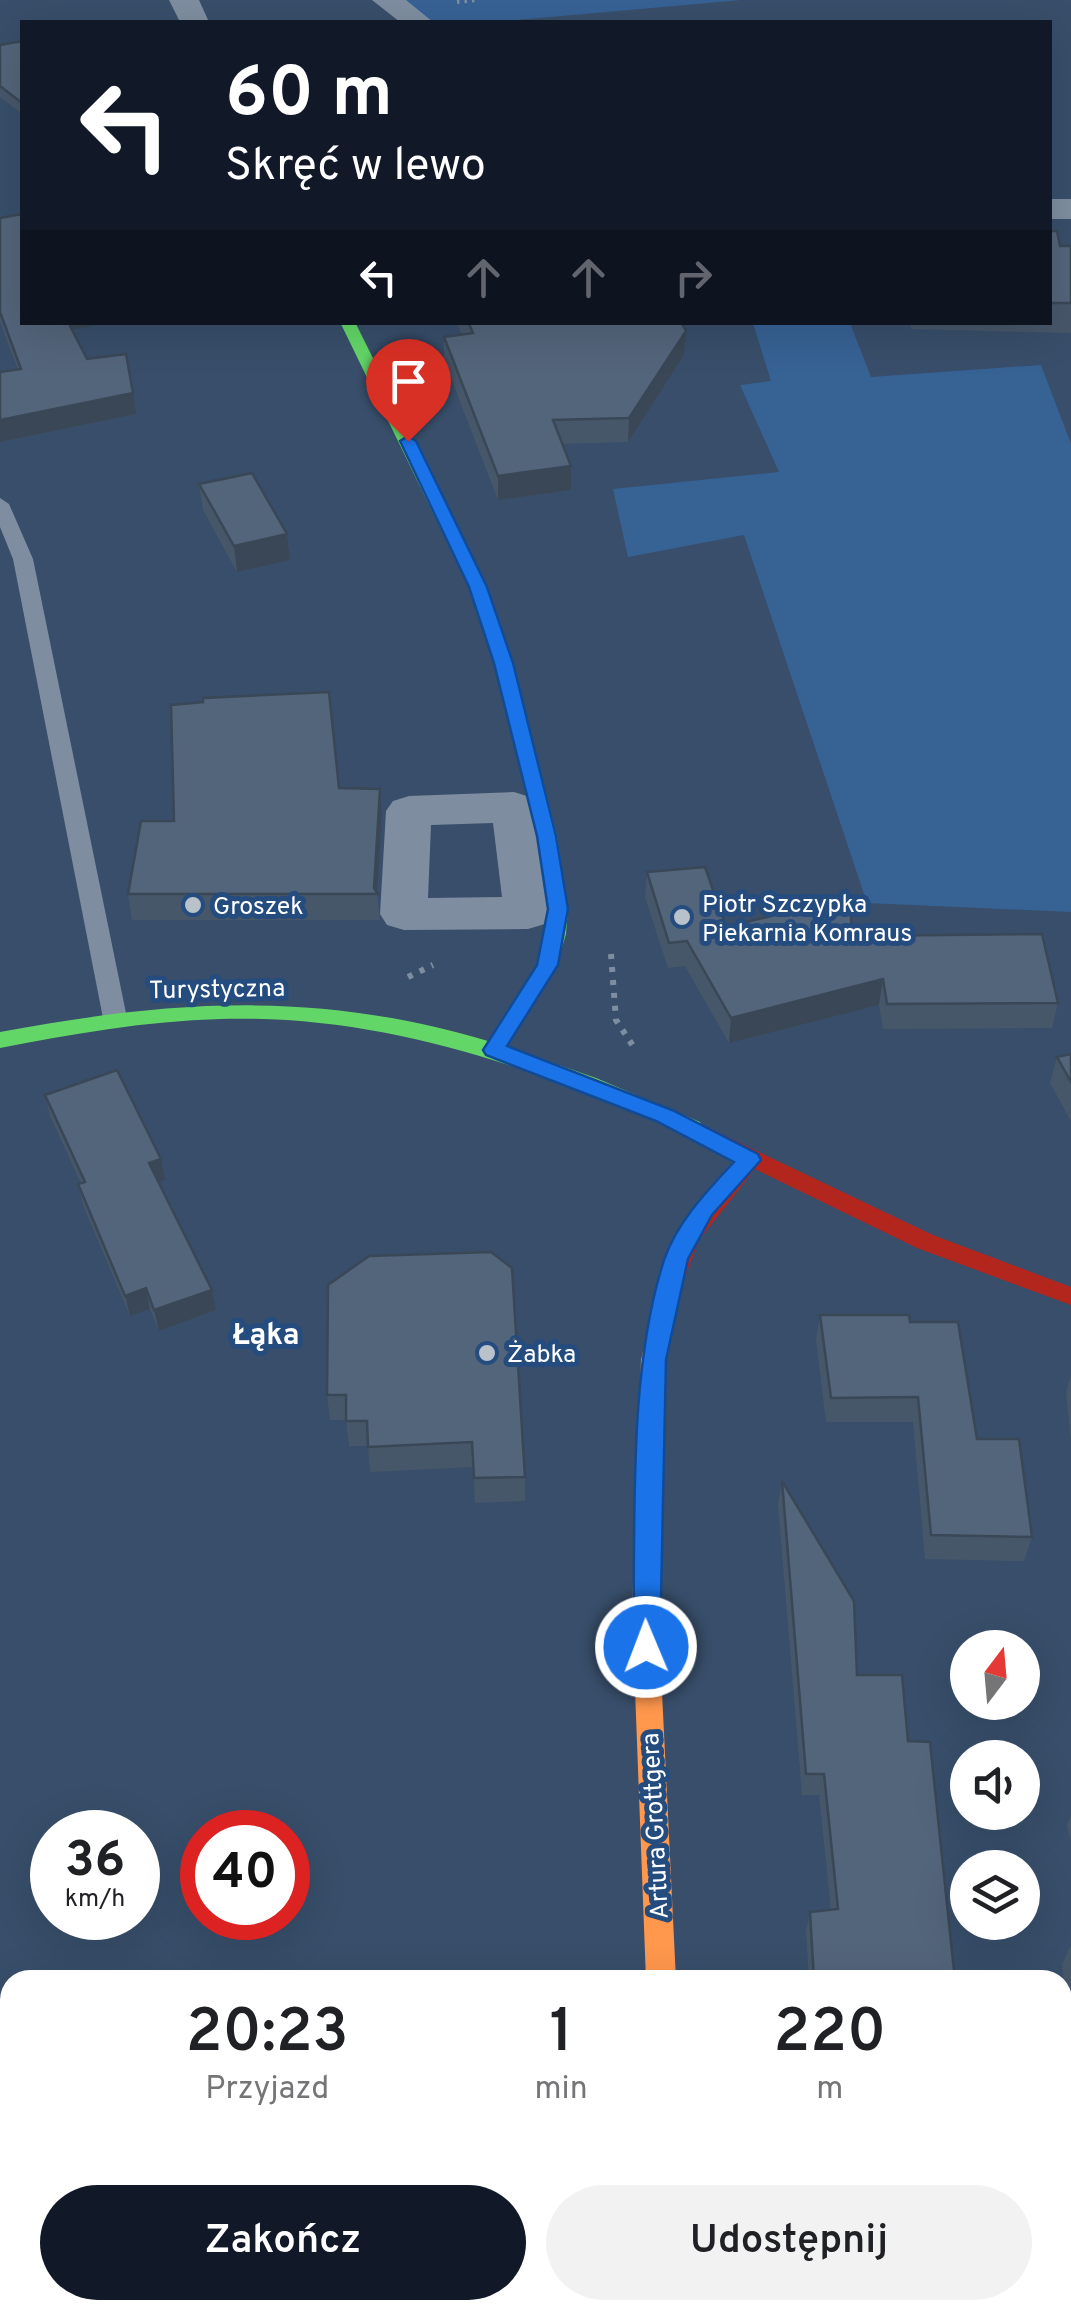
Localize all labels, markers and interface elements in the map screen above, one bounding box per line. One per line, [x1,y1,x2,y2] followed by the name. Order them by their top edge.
[225,52,393,141] text: 60 m
[60,60,190,190] icon: left
[225,139,486,196] text: Skręć w lewo
[351,250,406,305] icon: left
[456,250,511,305] icon: ahead
[561,250,616,305] icon: ahead
[666,250,721,305] icon: right
[366,339,451,442] pin
[381,354,436,409] icon: arrive
[702,890,912,951] place label: Piotr Szczypka Piekarnia Komraus
[213,892,304,924] place label: Groszek
[182,894,204,916] marker: Groszek
[671,906,693,928] marker: Piotr Szczypka Piekarnia Komraus
[149,974,285,1008] street label: Turystyczna
[233,1318,299,1355] district label: Łąka
[507,1340,576,1372] place label: Żabka
[476,1342,498,1364] marker: Żabka
[594,1595,698,1699] position arrow
[950,1630,1040,1720] north arrow
[950,1630,1040,1940] map controls
[636,1732,678,1920] street label: Artura Grottgera
[950,1740,1040,1830] button: sound
[180,1810,310,1940] speed limit sign: 40
[65,1831,125,1894] text: 36
[950,1850,1040,1940] button: layers
[65,1884,125,1916] text: km/h
[186,1997,349,2073] text: 20:23
[549,1997,573,2073] text: 1
[774,1997,886,2073] text: 220
[205,2070,329,2110] text: Przyjazd
[535,2070,588,2110] text: min
[816,2070,843,2110] text: m
[40,2185,526,2300] button: Zakończ
[546,2185,1032,2300] button: Udostępnij

